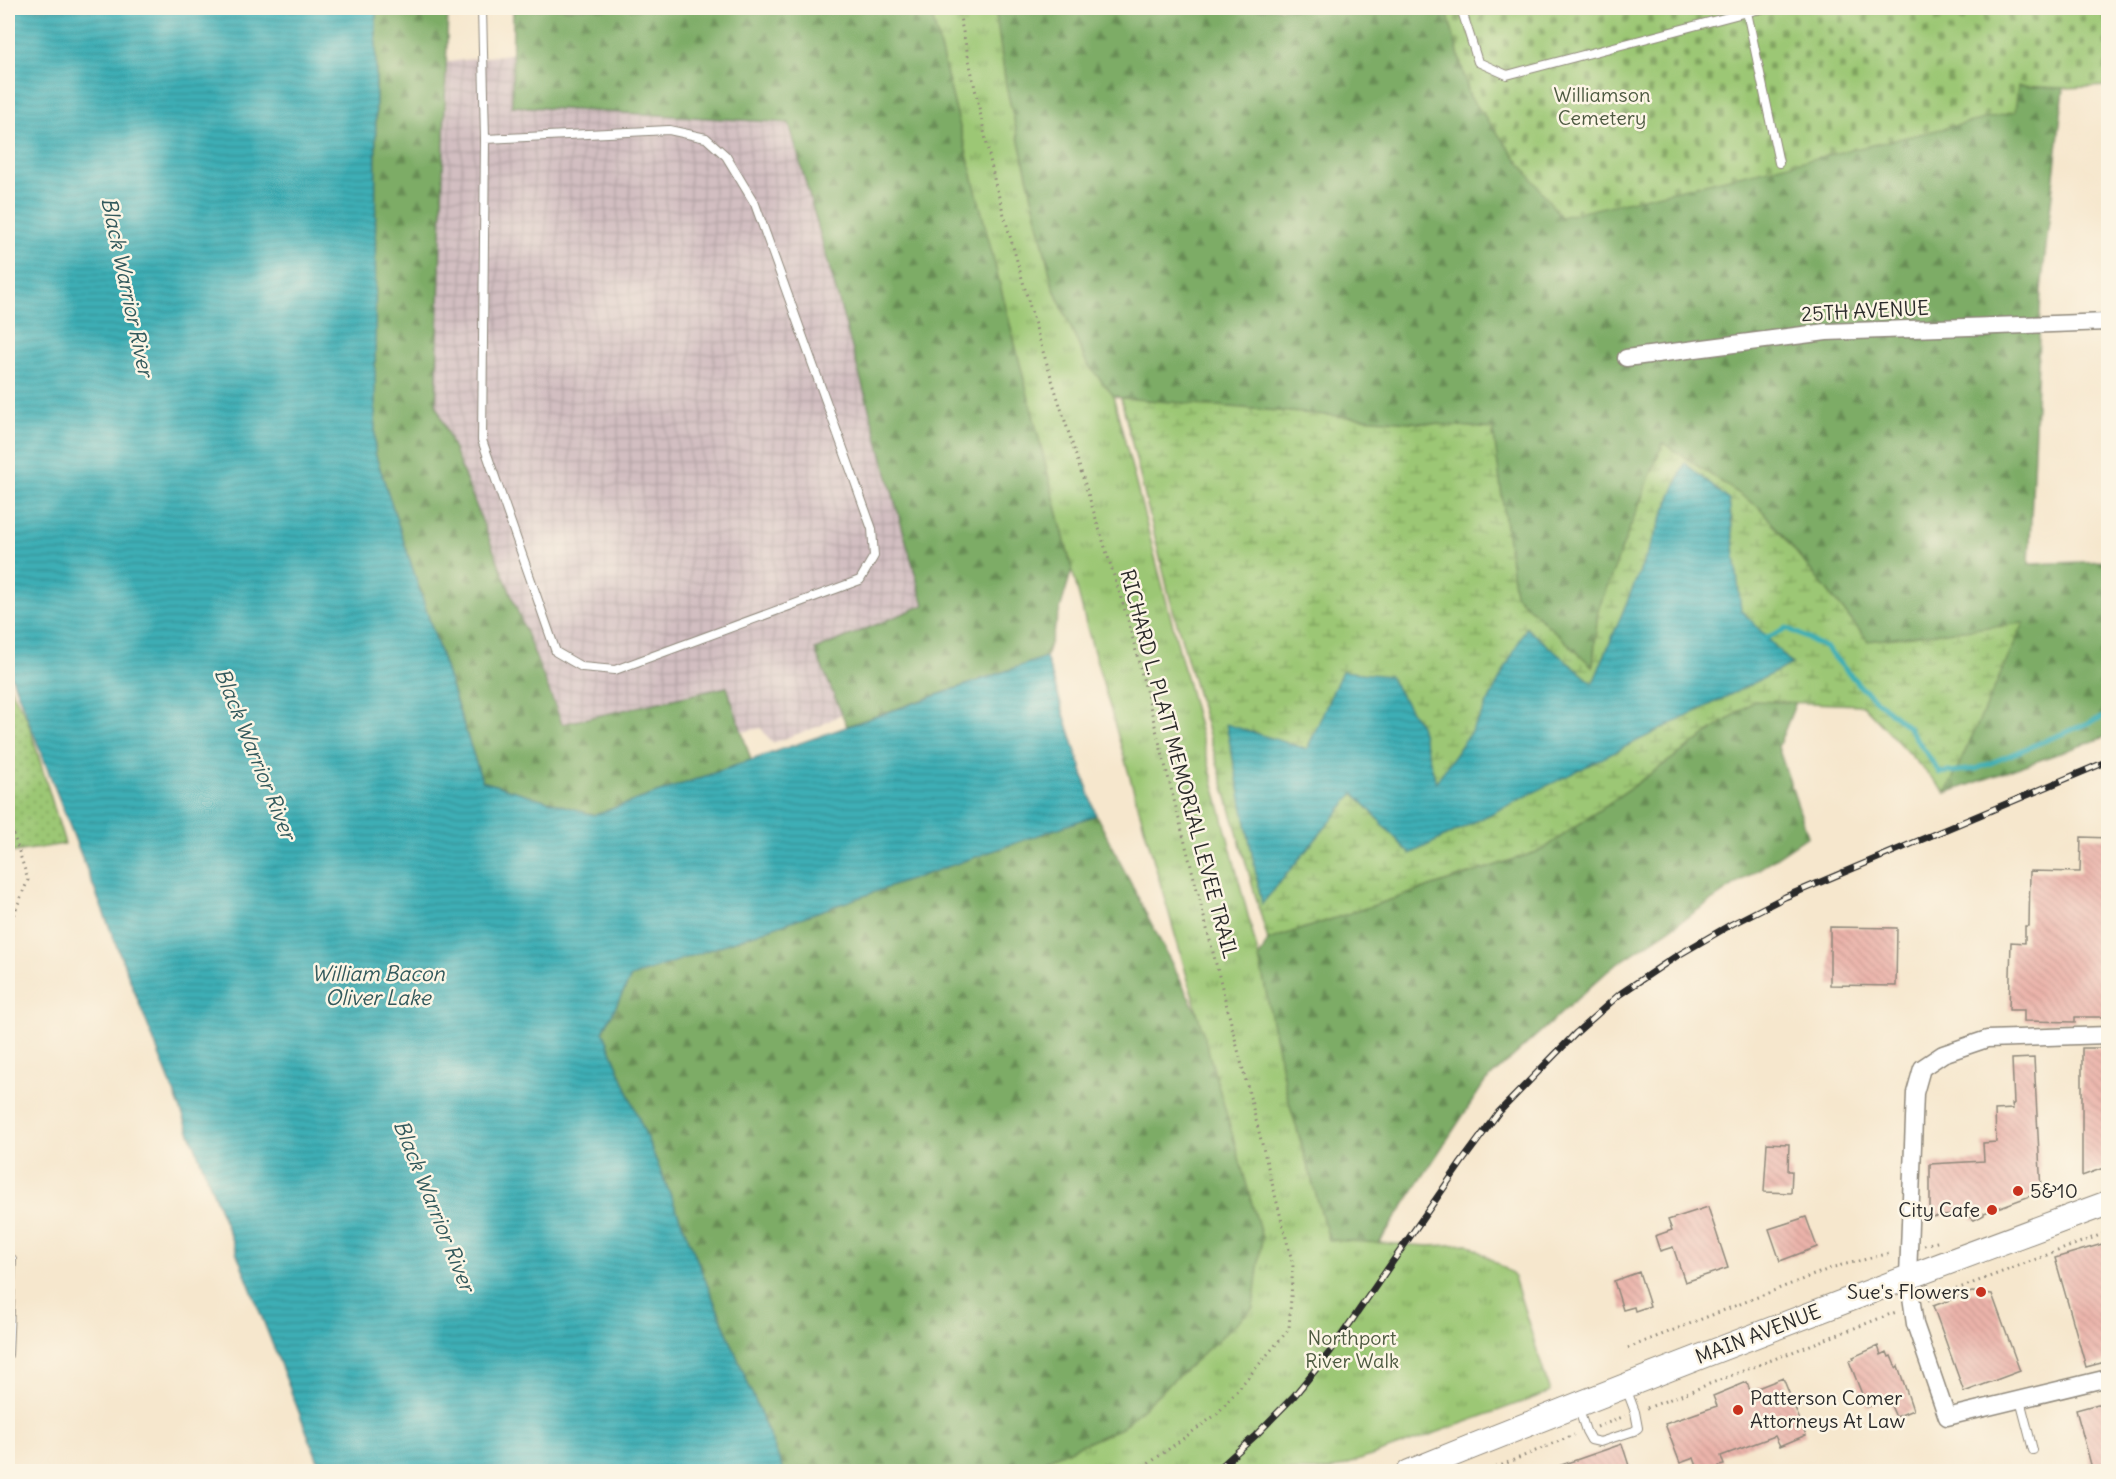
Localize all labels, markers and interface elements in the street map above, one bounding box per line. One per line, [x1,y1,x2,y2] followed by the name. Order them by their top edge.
[1554,82,1650,130] park label: Williamson Cemetery
[95,195,160,381] water label: Black Warrior River
[1801,295,1929,326] street label: 25TH AVENUE
[1115,567,1244,961] street label: RICHARD L. PLATT MEMORIAL LEVEE TRAIL
[209,664,303,846] water label: Black Warrior River
[311,960,446,1011] water label: William Bacon Oliver Lake
[388,1116,482,1298] water label: Black Warrior River
[2030,1178,2078,1203] place label: 5&10
[2011,1184,2025,1198] marker: 5&10
[1898,1197,1980,1222] place label: City Cafe
[1985,1203,1999,1217] marker: City Cafe
[1847,1279,1969,1304] place label: Sue's Flowers
[1974,1285,1988,1299] marker: Sue's Flowers
[1692,1298,1824,1369] street label: MAIN AVENUE
[1305,1325,1399,1373] park label: Northport River Walk
[1750,1385,1905,1433] place label: Patterson Comer Attorneys At Law
[1731,1403,1745,1417] marker: Patterson Comer Attorneys At Law

